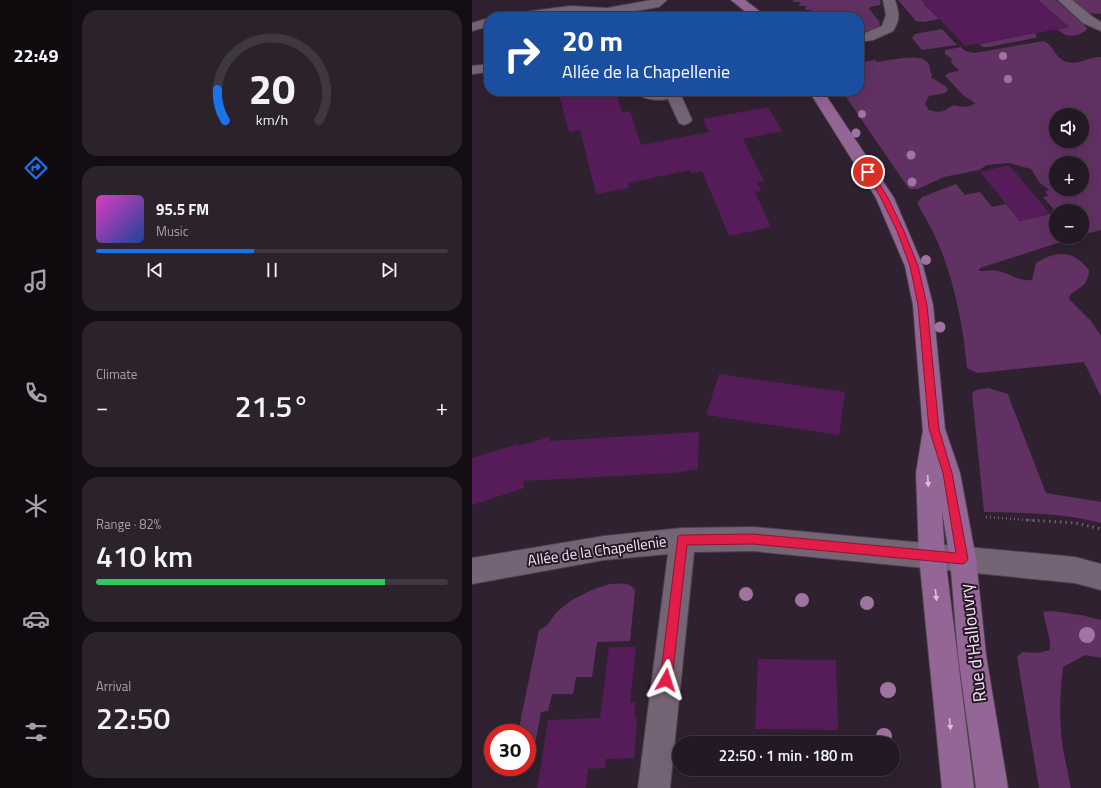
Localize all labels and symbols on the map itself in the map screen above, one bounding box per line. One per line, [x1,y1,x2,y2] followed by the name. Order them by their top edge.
[851,155,885,189] pin
[925,475,932,487] one-way arrow
[526,529,668,572] street label: Allée de la Chapellenie
[952,582,993,704] street label: Rue d'Hallouvry
[933,589,940,601] one-way arrow
[645,659,687,701] position arrow
[947,718,954,730] one-way arrow
[484,724,536,776] speed limit sign: 30

